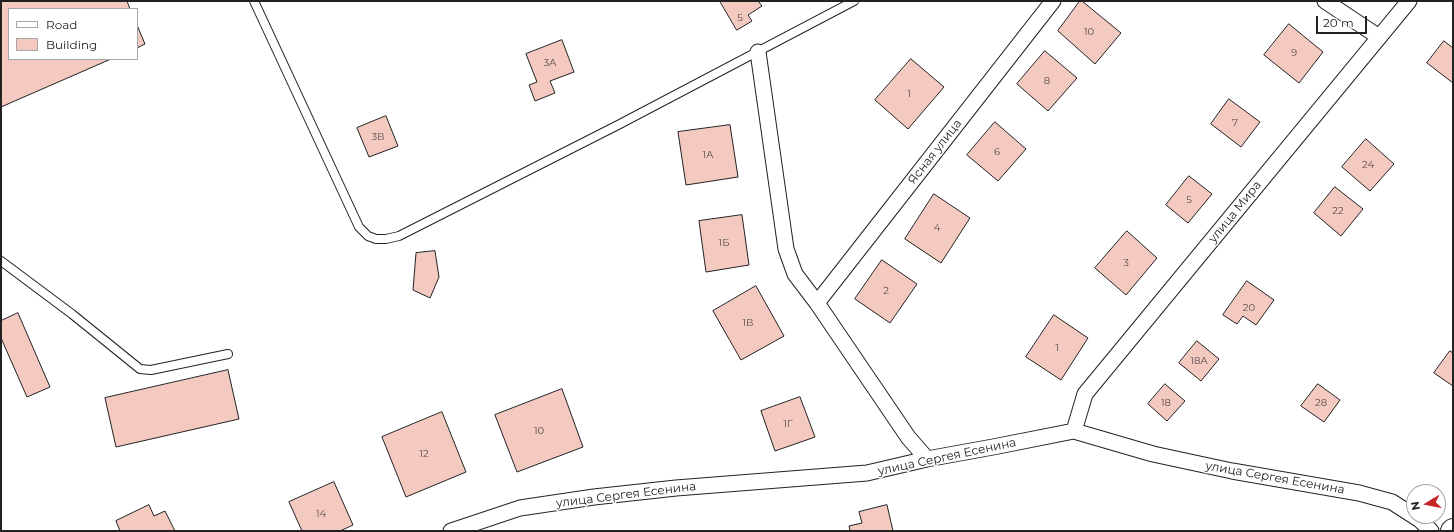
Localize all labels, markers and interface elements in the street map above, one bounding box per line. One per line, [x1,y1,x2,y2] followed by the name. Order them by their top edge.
[8,8,138,60] legend
[1318,8,1369,34] scale bar
[737,12,743,24] house number: 5
[1323,15,1354,30] text: 20 m
[46,17,77,32] text: Road
[1084,26,1094,38] house number: 10
[46,37,97,52] text: Building
[1291,47,1297,59] house number: 9
[543,57,557,69] house number: 3А
[1044,75,1050,87] house number: 8
[907,88,911,100] house number: 1
[905,117,965,187] street label: Ясная улица
[1232,117,1238,129] house number: 7
[371,131,385,143] house number: 3В
[994,146,1000,158] house number: 6
[702,149,714,161] house number: 1А
[1362,159,1374,171] house number: 24
[1206,178,1264,246] street label: улица Мира
[1186,194,1192,206] house number: 5
[1332,205,1344,217] house number: 22
[934,222,940,234] house number: 4
[719,237,729,249] house number: 1Б
[1123,257,1129,269] house number: 3
[883,285,889,297] house number: 2
[1243,302,1255,314] house number: 20
[742,317,754,329] house number: 1В
[1055,342,1059,354] house number: 1
[1190,355,1208,367] house number: 18А
[1161,397,1171,409] house number: 18
[1315,397,1327,409] house number: 28
[783,418,793,430] house number: 1Г
[534,425,544,437] house number: 10
[877,435,1017,479] street label: улица Сергея Есенина
[419,448,429,460] house number: 12
[1204,459,1346,497] street label: улица Сергея Есенина
[555,479,697,511] street label: улица Сергея Есенина
[1406,484,1446,524] north arrow
[1408,500,1423,512] text: N
[316,508,326,520] house number: 14

